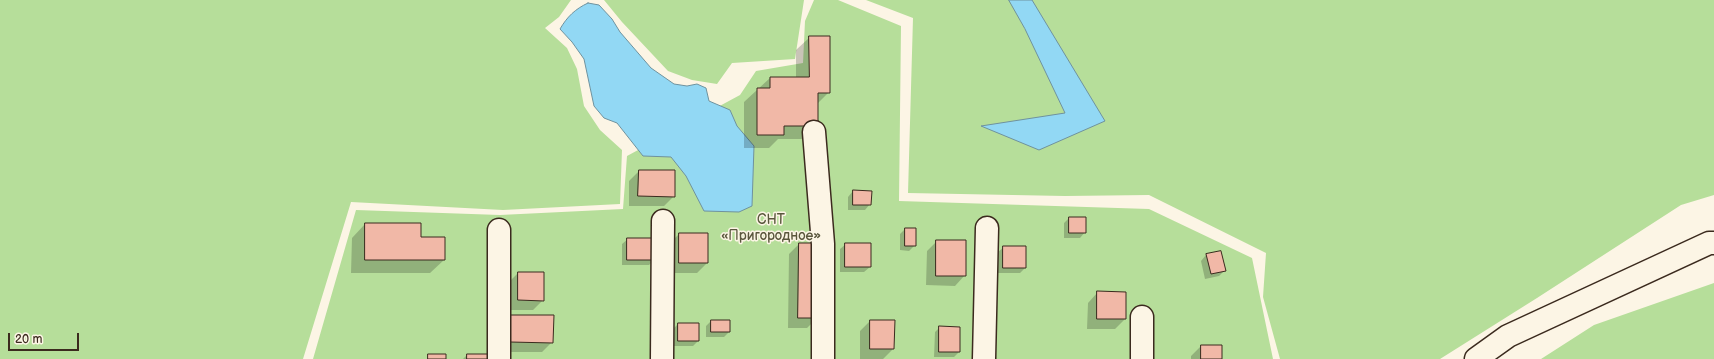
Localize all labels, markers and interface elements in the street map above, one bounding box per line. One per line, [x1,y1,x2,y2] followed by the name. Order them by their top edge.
[721,212,821,244] park label: СНТ «Пригородное»
[10,325,81,351] scale bar
[15,332,42,347] text: 20 m

